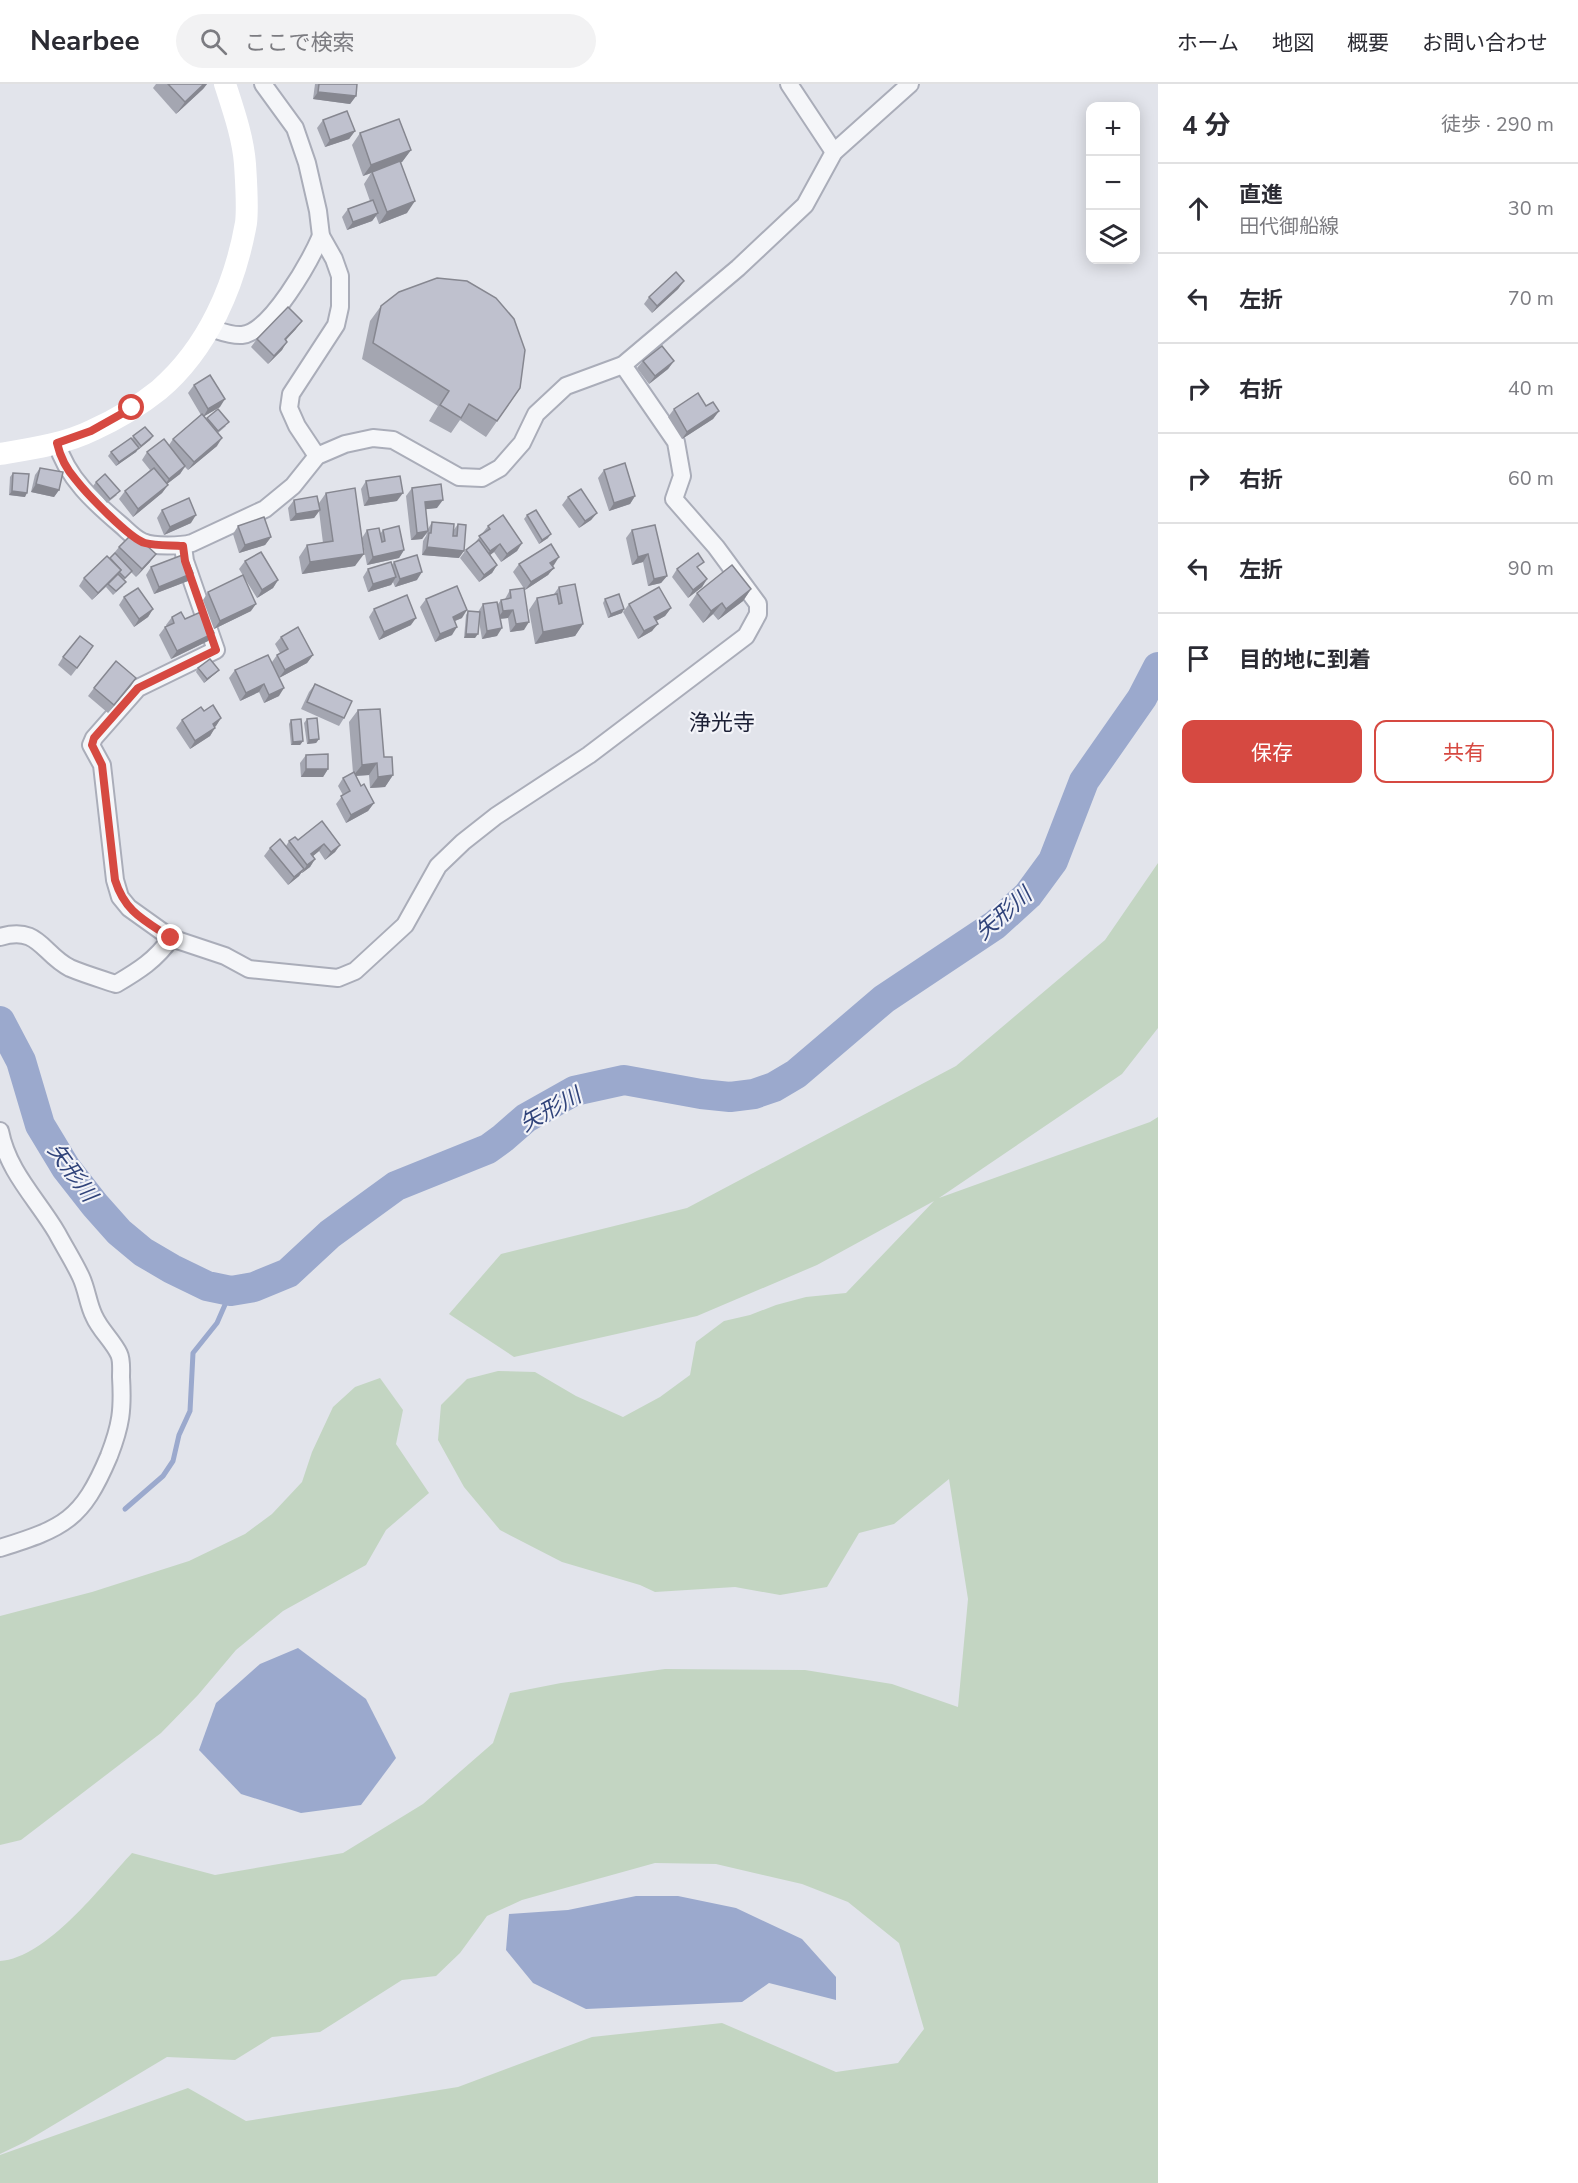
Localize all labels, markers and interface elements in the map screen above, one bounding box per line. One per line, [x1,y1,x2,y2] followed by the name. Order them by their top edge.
[176,14,596,68] search box
[30,22,140,60] text: Nearbee
[197,25,230,58] icon: search
[245,28,355,58] text: ここで検索
[1177,29,1239,57] text: ホーム
[1272,29,1314,57] text: 地図
[1347,29,1389,57] text: 概要
[1422,29,1548,57] text: お問い合わせ
[1086,102,1140,264] map controls
[1086,102,1140,156] button: +
[1182,108,1231,143] text: 4 分
[1441,111,1554,138] text: 徒歩 · 290 m
[1086,156,1140,210] button: −
[1239,180,1283,210] text: 直進
[1182,192,1215,225] icon: ahead
[1508,195,1554,222] text: 30 m
[1086,210,1140,264] button: layers
[1239,213,1339,240] text: 田代御船線
[1182,282,1215,315] icon: left
[1239,285,1283,315] text: 左折
[1508,285,1554,312] text: 70 m
[1182,372,1215,405] icon: right
[1239,375,1283,405] text: 右折
[1508,375,1554,402] text: 40 m
[118,394,144,420] route start
[1182,462,1215,495] icon: right
[1239,465,1283,495] text: 右折
[1508,465,1554,492] text: 60 m
[1182,552,1215,585] icon: left
[1239,555,1283,585] text: 左折
[1508,555,1554,582] text: 90 m
[1182,642,1215,675] icon: arrive
[1239,645,1371,675] text: 目的地に到着
[689,708,755,738] district label: 浄光寺
[1182,720,1362,783] button: 保存
[1374,720,1554,783] button: 共有
[969,879,1040,947] water label: 矢形川
[157,924,183,950] route end
[514,1080,588,1139] water label: 矢形川
[41,1137,105,1210] water label: 矢形川

